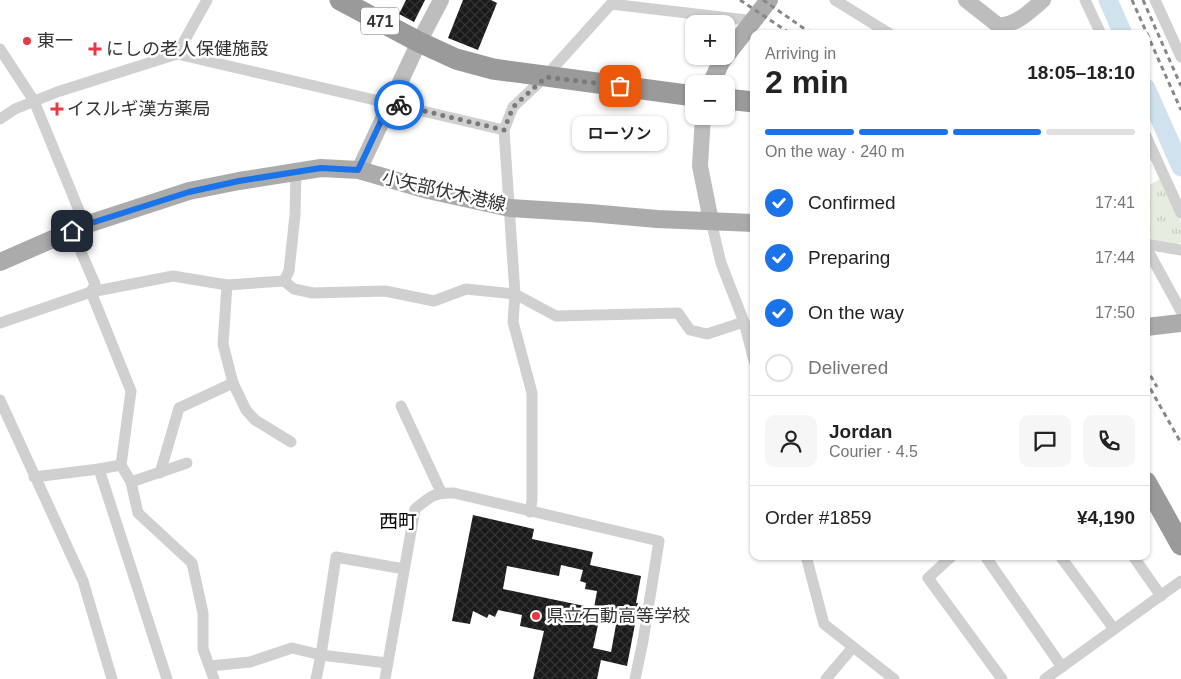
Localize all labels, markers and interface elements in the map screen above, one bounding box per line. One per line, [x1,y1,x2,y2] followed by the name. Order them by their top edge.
[361,8,399,34] road number: 471
[685,15,735,125] map controls
[685,15,735,65] button: +
[37,31,73,51] place label: 東一
[21,35,33,47] marker: 東一
[106,39,268,59] place label: にしの老人保健施設
[88,42,102,56] marker: にしの老人保健施設
[765,45,836,62] text: Arriving in
[1027,62,1135,83] text: 18:05–18:10
[765,64,849,100] text: 2 min
[599,65,641,107] pin
[606,72,634,100] icon: bag
[685,75,735,125] button: −
[374,80,424,130] courier
[385,91,413,119] icon: bike
[67,99,210,119] place label: イスルギ漢方薬局
[51,103,63,115] marker: イスルギ漢方薬局
[572,116,668,151] callout: ローソン
[587,125,652,142] text: ローソン
[765,143,905,160] text: On the way · 240 m
[380,167,508,215] street label: 小矢部伏木港線
[765,189,793,217] icon: check
[808,192,896,213] text: Confirmed
[1095,194,1135,211] text: 17:41
[51,210,93,252] pin
[58,217,86,245] icon: home
[765,244,793,272] icon: check
[808,247,890,268] text: Preparing
[1095,249,1135,266] text: 17:44
[765,299,793,327] icon: check
[808,302,904,323] text: On the way
[1095,304,1135,321] text: 17:50
[808,357,888,378] text: Delivered
[765,415,817,467] button: person
[1019,415,1071,467] button: chat
[1083,415,1135,467] button: phone
[829,421,892,442] text: Jordan
[829,443,918,460] text: Courier · 4.5
[765,507,872,528] text: Order #1859
[1077,507,1135,528] text: ¥4,190
[379,511,417,532] district label: 西町
[546,606,690,626] place label: 県立石動高等学校
[530,610,542,622] marker: 県立石動高等学校

